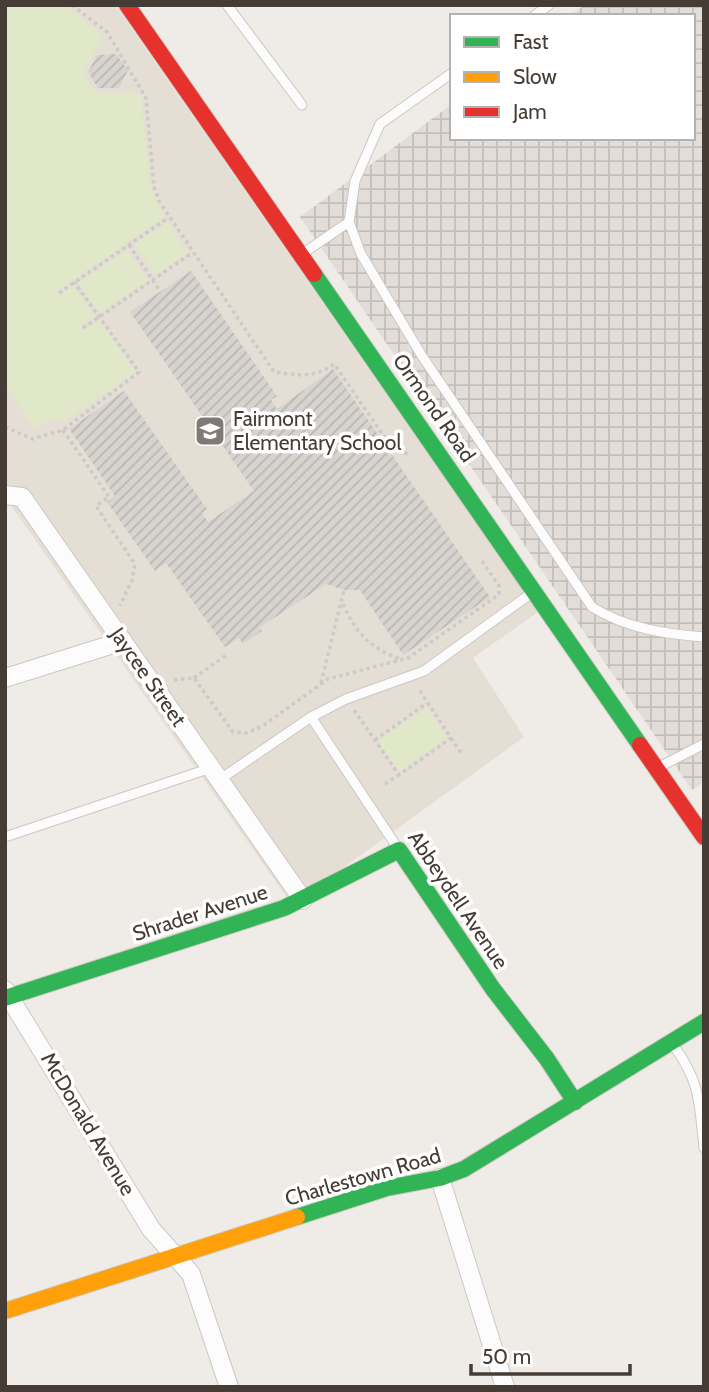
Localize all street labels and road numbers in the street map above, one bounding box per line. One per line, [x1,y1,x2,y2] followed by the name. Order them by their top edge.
[388,349,481,467] street label: Ormond Road
[105,622,192,731] street label: Jaycee Street
[403,826,514,974] street label: Abbeydell Avenue
[129,879,271,946] street label: Shrader Avenue
[36,1048,141,1200] street label: McDonald Avenue
[282,1142,444,1211] street label: Charlestown Road

